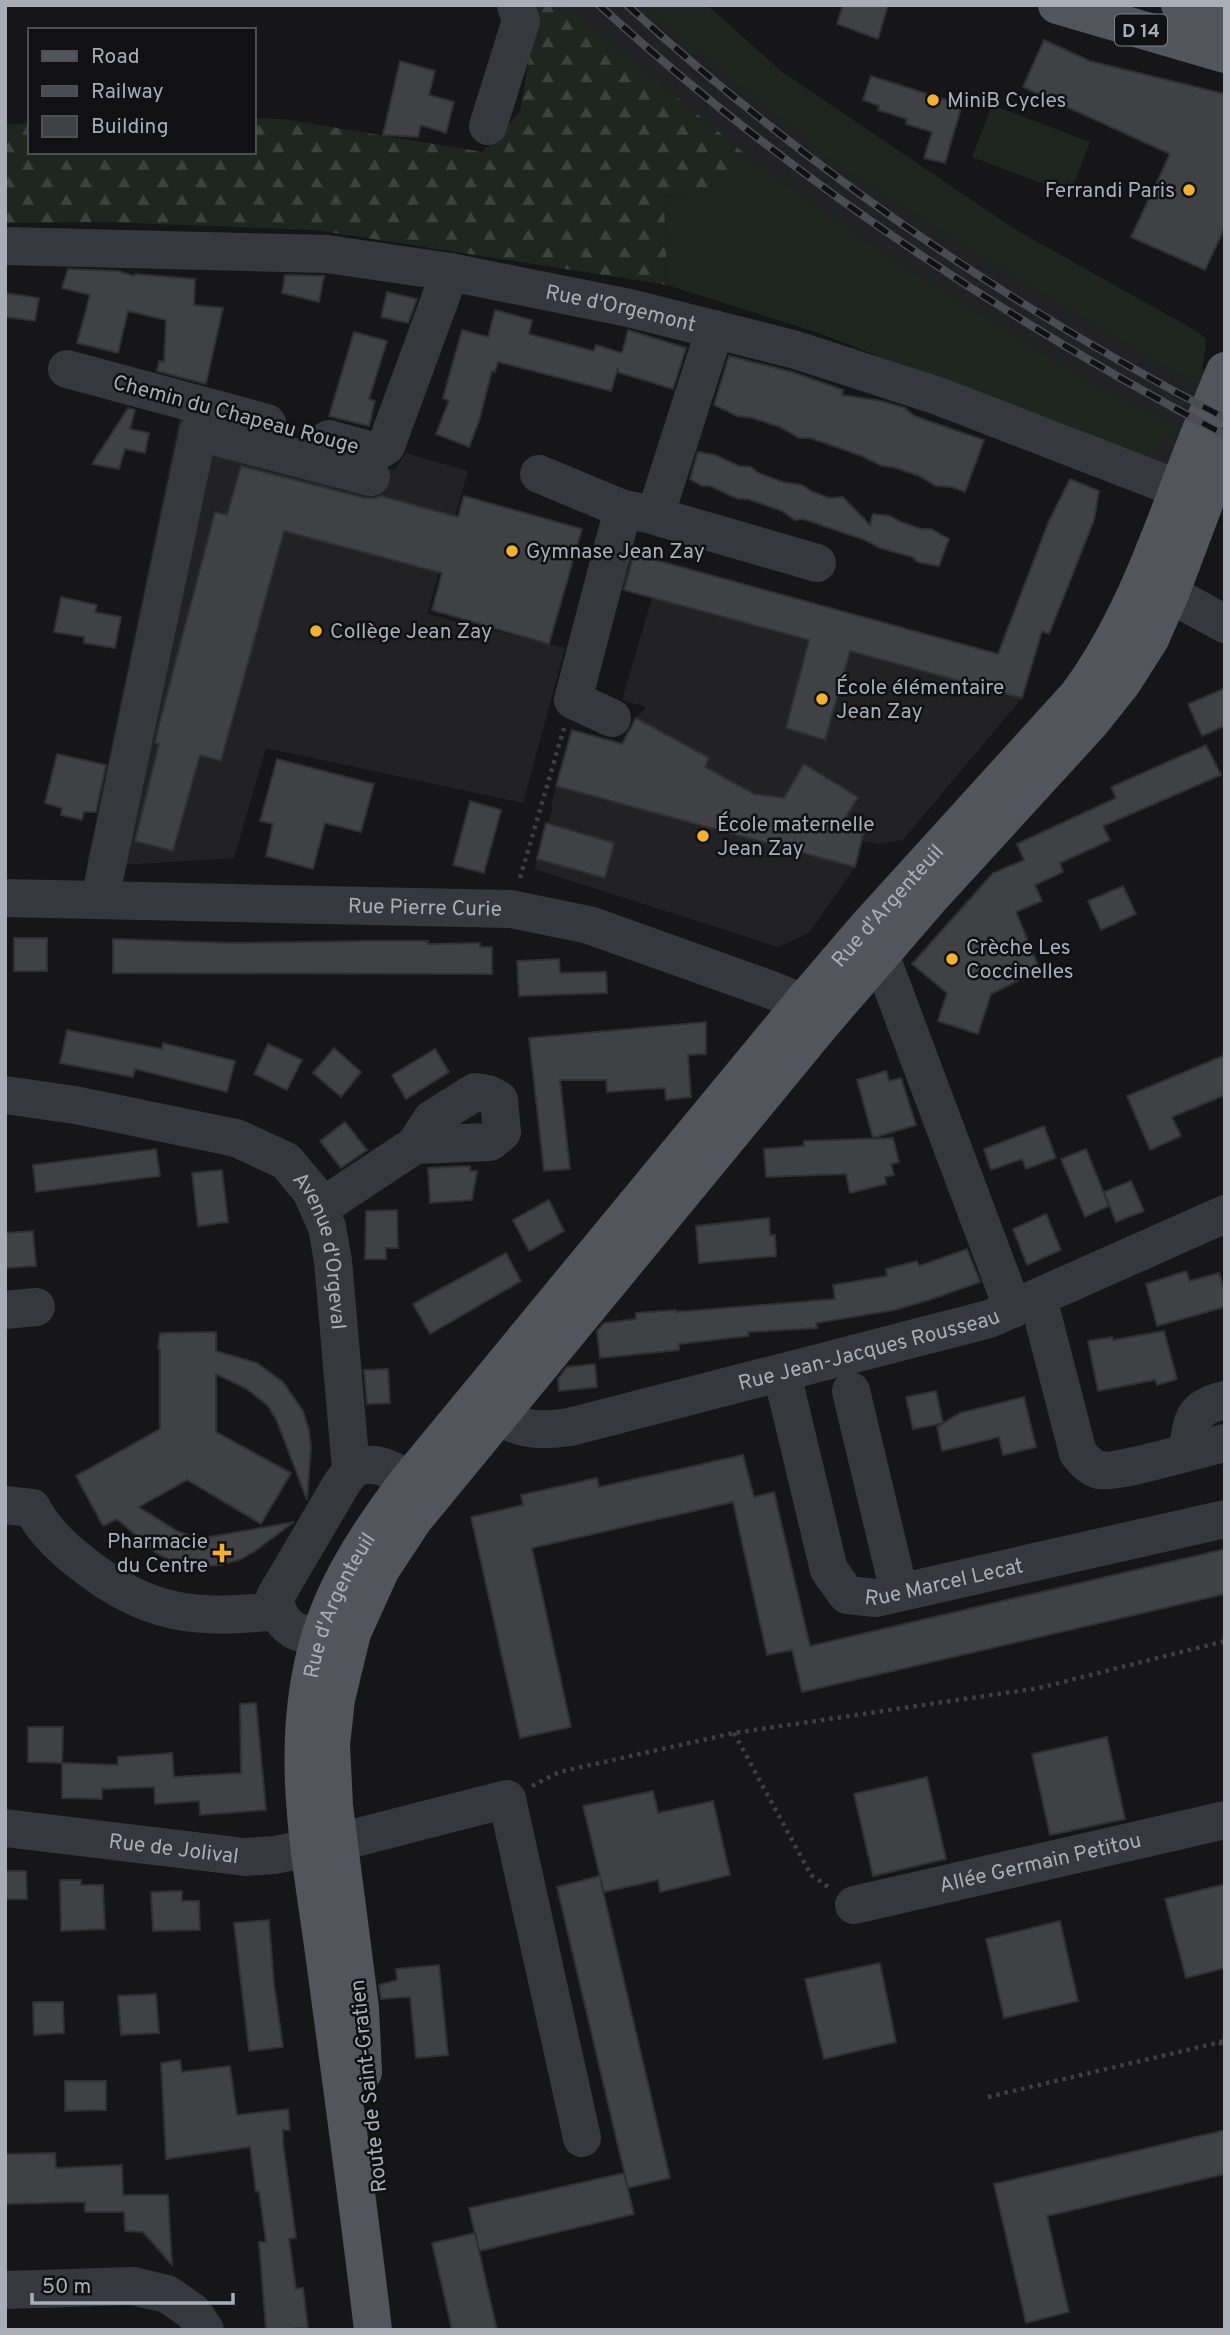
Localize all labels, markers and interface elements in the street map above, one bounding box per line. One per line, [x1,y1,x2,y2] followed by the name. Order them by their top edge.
[1115,14,1167,46] road number: D 14
[28,28,256,154] legend
[91,44,140,71] text: Road
[91,79,164,106] text: Railway
[947,88,1066,115] place label: MiniB Cycles
[925,92,941,108] marker: MiniB Cycles
[91,114,169,141] text: Building
[1045,178,1175,205] place label: Ferrandi Paris
[1181,182,1197,198] marker: Ferrandi Paris
[543,280,699,339] street label: Rue d'Orgemont
[110,370,362,461] street label: Chemin du Chapeau Rouge
[526,539,705,566] place label: Gymnase Jean Zay
[504,543,520,559] marker: Gymnase Jean Zay
[330,619,492,646] place label: Collège Jean Zay
[308,623,324,639] marker: Collège Jean Zay
[836,674,1004,726] place label: École élémentaire Jean Zay
[814,691,830,707] marker: École élémentaire Jean Zay
[717,811,875,863] place label: École maternelle Jean Zay
[695,828,711,844] marker: École maternelle Jean Zay
[826,839,951,974] street label: Rue d'Argenteuil
[348,893,502,924] street label: Rue Pierre Curie
[966,935,1074,986] place label: Crèche Les Coccinelles
[944,951,960,967] marker: Crèche Les Coccinelles
[286,1167,351,1331] street label: Avenue d'Orgeval
[736,1304,1005,1398] street label: Rue Jean-Jacques Rousseau
[299,1528,383,1681] street label: Rue d'Argenteuil
[107,1529,208,1580] place label: Pharmacie du Centre
[214,1545,230,1561] marker: Pharmacie du Centre
[863,1553,1026,1613] street label: Rue Marcel Lecat
[937,1828,1144,1900] street label: Allée Germain Petitou
[107,1829,240,1871] street label: Rue de Jolival
[345,1978,394,2194] street label: Route de Saint-Gratien
[32,2262,233,2306] scale bar
[42,2274,91,2301] text: 50 m

